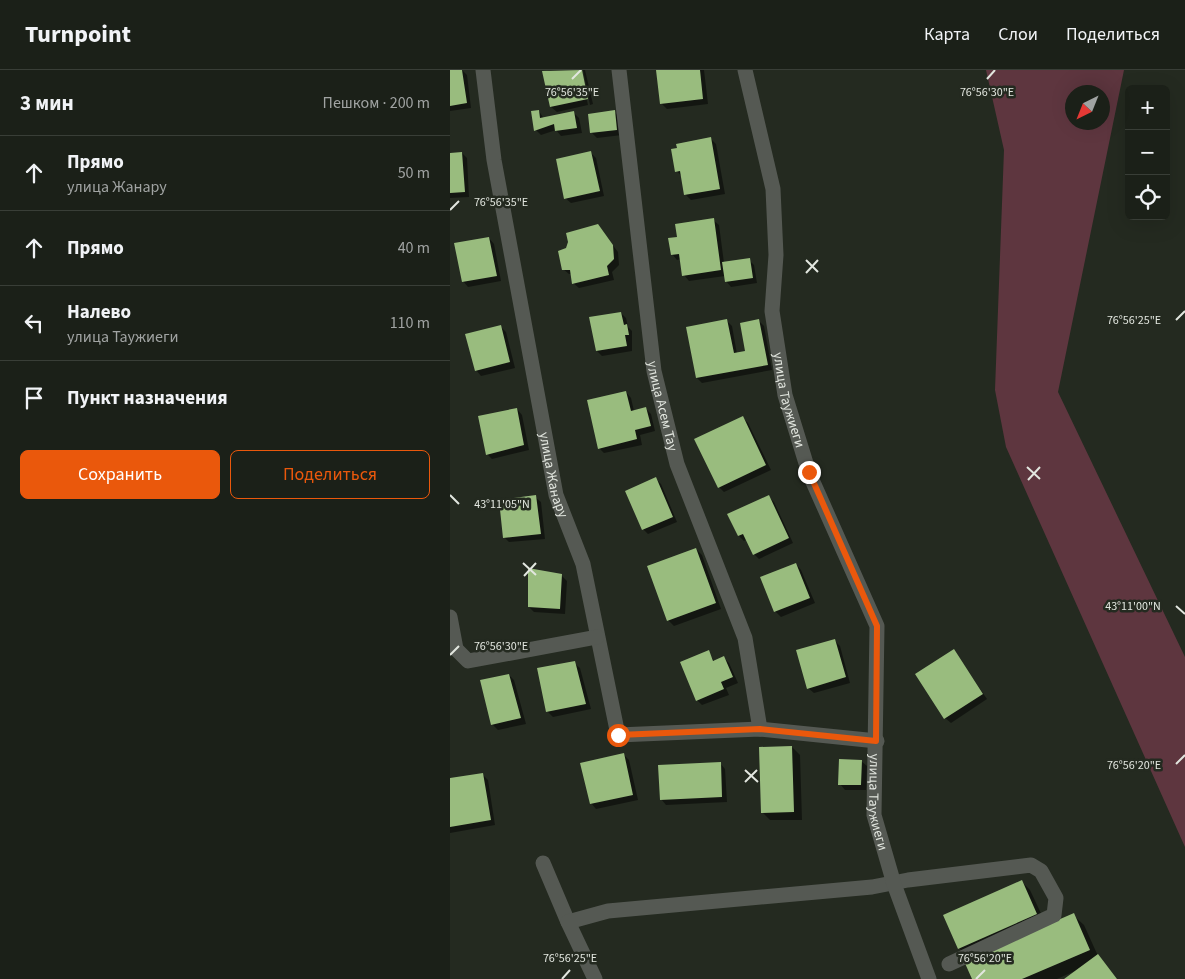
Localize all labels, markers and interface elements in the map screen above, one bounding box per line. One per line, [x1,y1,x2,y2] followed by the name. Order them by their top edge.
[25,17,131,52] text: Turnpoint
[924,22,970,47] text: Карта
[998,22,1038,47] text: Слои
[1066,22,1160,47] text: Поделиться
[545,84,599,101] text: 76°56'35"E
[960,84,1014,101] text: 76°56'30"E
[1065,85,1110,130] north arrow
[1125,85,1170,220] map controls
[1125,85,1170,130] button: +
[20,88,74,118] text: 3 мин
[323,92,430,114] text: Пешком · 200 m
[1125,130,1170,175] button: −
[67,149,124,176] text: Прямо
[20,159,48,187] icon: ahead
[398,162,430,184] text: 50 m
[1125,175,1170,220] button: locate
[67,176,167,198] text: улица Жанару
[474,194,528,211] text: 76°56'35"E
[20,234,48,262] icon: ahead
[67,235,124,262] text: Прямо
[398,237,430,259] text: 40 m
[67,299,131,326] text: Налево
[20,309,48,337] icon: left
[390,312,430,334] text: 110 m
[1107,312,1161,329] text: 76°56'25"E
[67,326,179,348] text: улица Таужиеги
[768,351,810,450] street label: улица Таужиеги
[642,360,683,454] street label: улица Асем Тау
[20,384,48,412] icon: arrive
[67,385,228,412] text: Пункт назначения
[534,430,573,521] street label: улица Жанару
[20,450,220,499] button: Сохранить
[230,450,430,499] button: Поделиться
[798,461,821,484] route end
[474,496,530,513] text: 43°11'05"N
[1105,598,1161,615] text: 43°11'00"N
[474,638,528,655] text: 76°56'30"E
[607,724,630,747] route start
[863,753,893,853] street label: улица Таужиеги
[1107,757,1161,774] text: 76°56'20"E
[543,950,597,967] text: 76°56'25"E
[958,950,1012,967] text: 76°56'20"E

